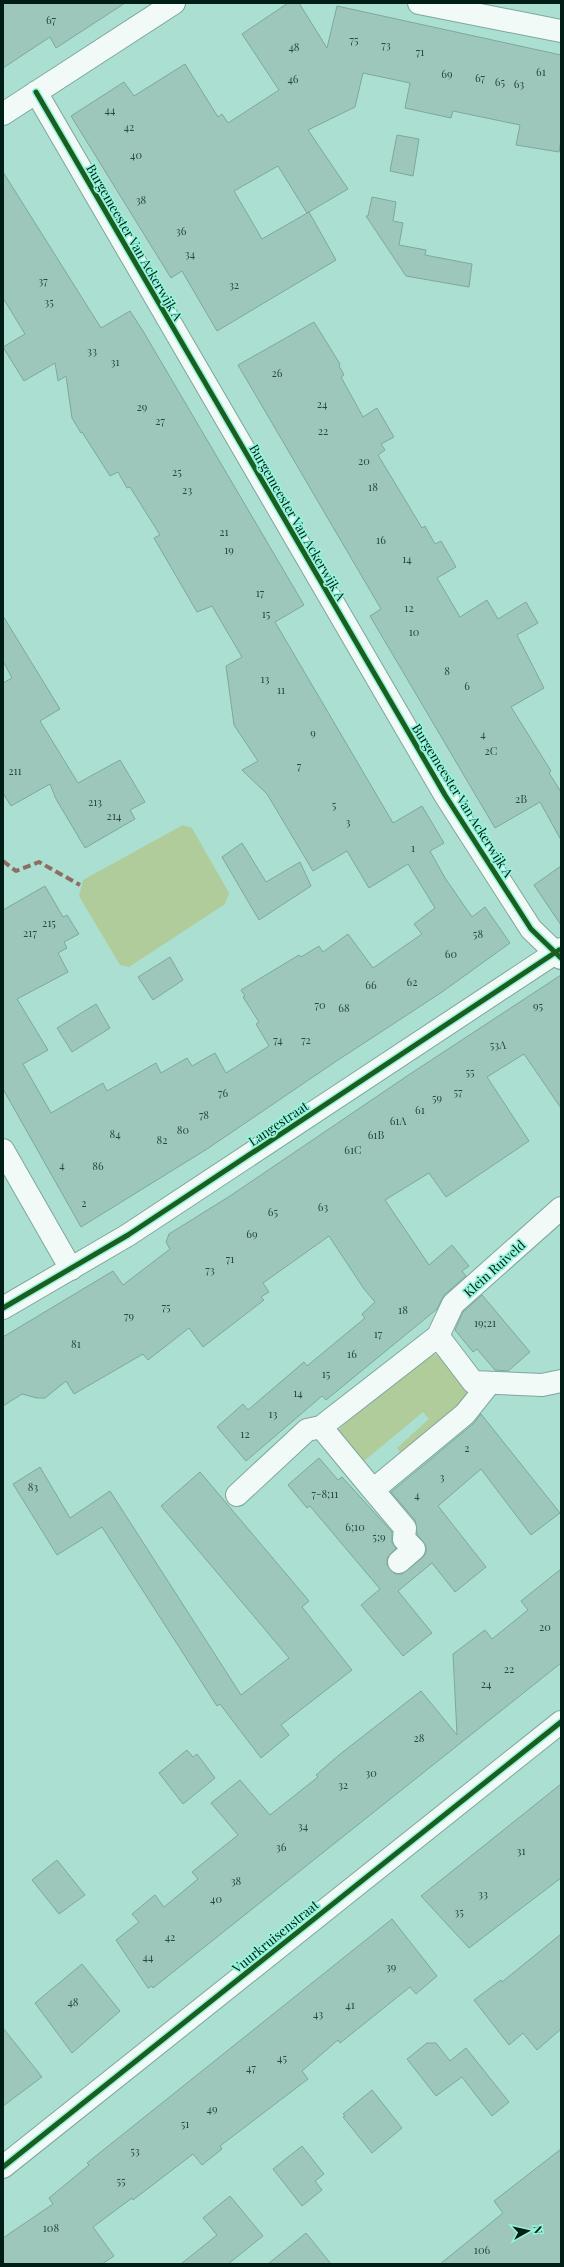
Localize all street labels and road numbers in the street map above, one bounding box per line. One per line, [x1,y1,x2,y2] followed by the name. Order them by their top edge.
[83,161,187,324] street label: Burgemeester Van Ackerwijk A
[246,441,350,604] street label: Burgemeester Van Ackerwijk A
[409,720,518,881] street label: Burgemeester Van Ackerwijk A
[245,1096,312,1149] street label: Langestraat
[460,1236,529,1300] street label: Klein Ruiveld
[227,1896,322,1977] street label: Vuurkruisenstraat

